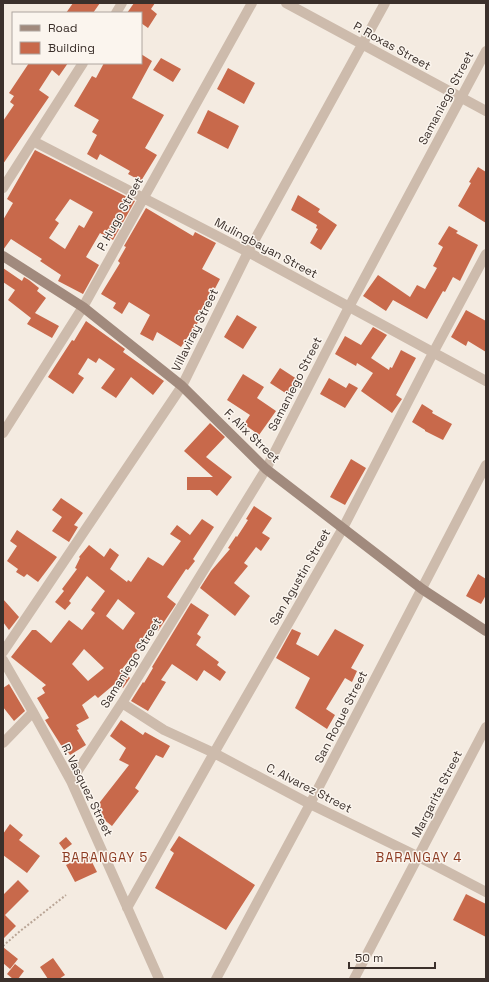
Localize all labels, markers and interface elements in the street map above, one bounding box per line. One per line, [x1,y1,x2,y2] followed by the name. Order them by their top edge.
[12,12,142,64] legend
[350,18,434,74] street label: P. Roxas Street
[48,20,77,36] text: Road
[48,40,95,56] text: Building
[415,48,477,148] street label: Samaniego Street
[93,174,147,254] street label: P. Hugo Street
[212,214,320,282] street label: Mulingbayan Street
[168,286,222,374] street label: Villaviray Street
[264,334,326,434] street label: Samaniego Street
[221,405,283,467] street label: F. Alix Street
[266,526,334,628] street label: San Agustin Street
[97,615,165,711] street label: Samaniego Street
[311,668,371,766] street label: San Roque Street
[58,741,116,839] street label: R. Vasquez Street
[408,748,466,840] street label: Margarita Street
[263,759,355,817] street label: C. Alvarez Street
[62,849,148,866] district label: BARANGAY 5
[376,849,462,866] district label: BARANGAY 4
[349,944,435,970] scale bar
[355,950,383,966] text: 50 m

